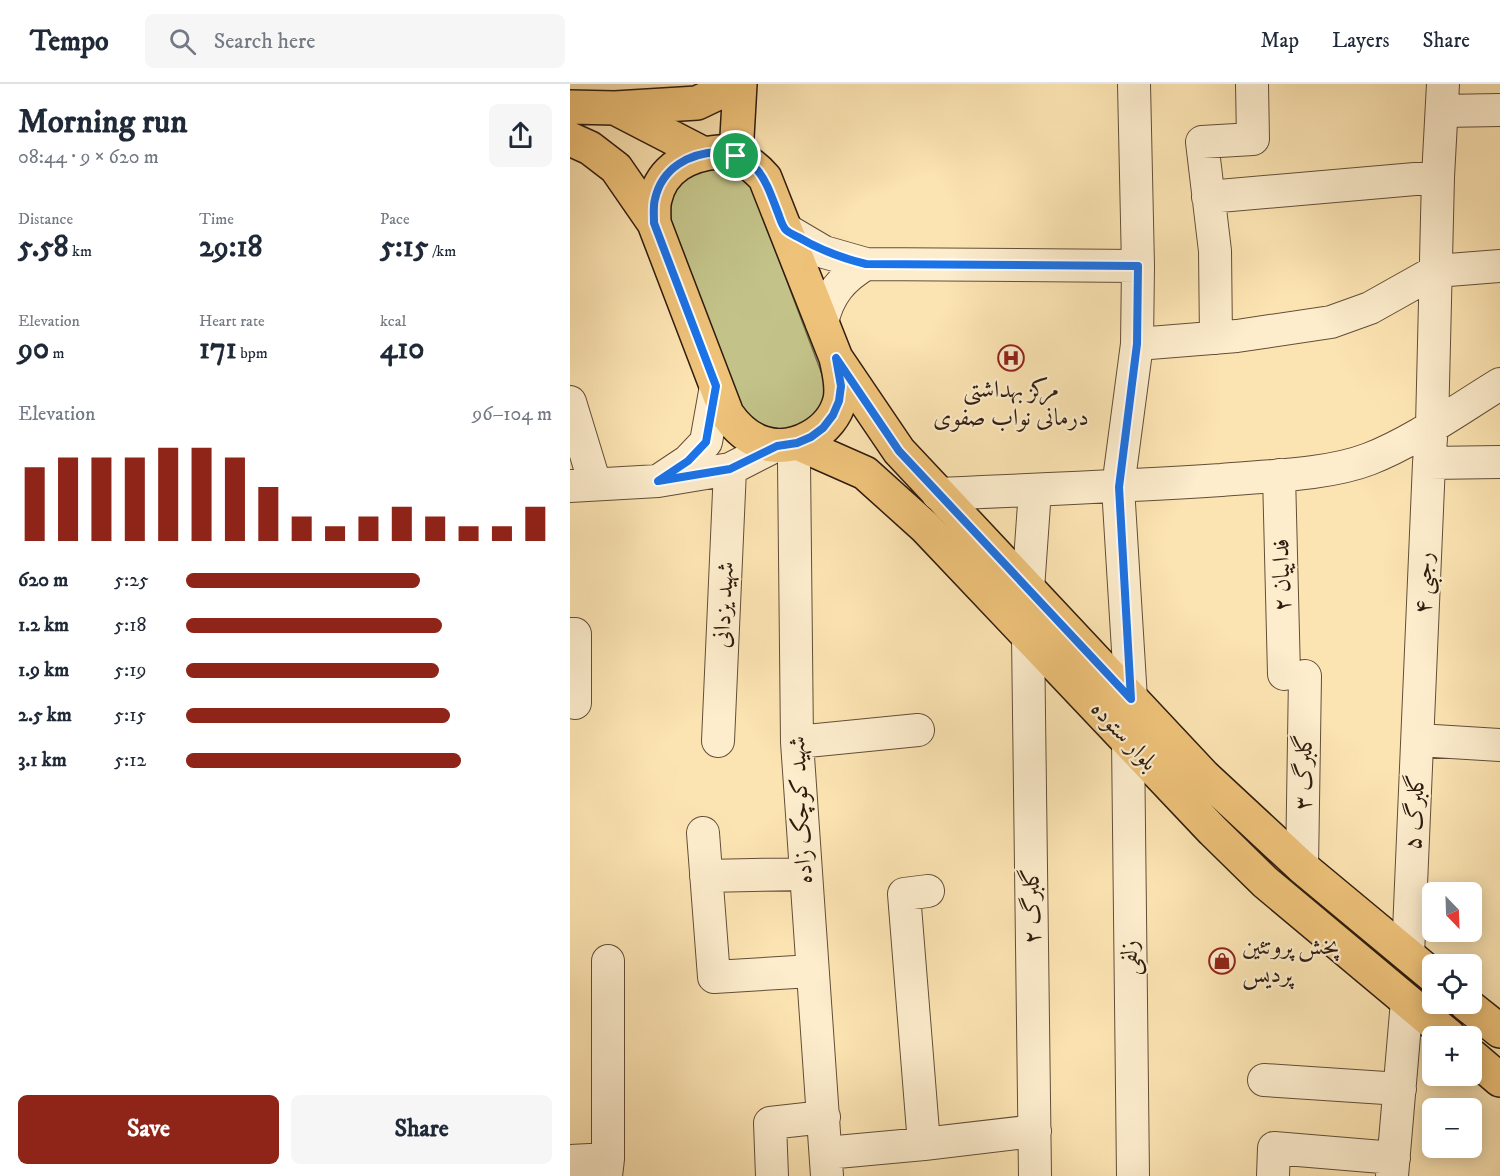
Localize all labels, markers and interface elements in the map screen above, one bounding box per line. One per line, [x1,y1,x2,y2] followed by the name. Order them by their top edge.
[145,14,565,68] search box
[30,24,109,59] text: Tempo
[166,25,199,58] icon: search
[214,28,315,55] text: Search here
[1260,28,1299,54] text: Map
[1332,28,1390,54] text: Layers
[1423,28,1470,54] text: Share
[18,102,187,143] text: Morning run
[489,104,552,167] button: share
[710,130,761,181] pin
[719,139,752,172] icon: arrive
[18,145,159,170] text: 08:44 · 9 × 620 m
[18,209,73,229] text: Distance
[199,209,234,229] text: Time
[380,209,410,229] text: Pace
[18,229,69,266] text: 5.58
[199,229,263,266] text: 29:18
[380,229,428,266] text: 5:15
[69,241,92,261] text: km
[428,241,456,261] text: /km
[18,311,80,331] text: Elevation
[199,311,265,331] text: Heart rate
[380,311,406,331] text: kcal
[18,331,49,368] text: 90
[199,331,237,368] text: 171
[380,331,424,368] text: 410
[49,343,65,363] text: m
[237,343,268,363] text: bpm
[996,343,1026,373] hospital icon: مرکز بهداشتی درمانی نواب صفوی
[933,375,1089,433] place label: مرکز بهداشتی درمانی نواب صفوی
[18,402,95,427] text: Elevation
[472,402,552,427] text: 96–104 m
[1266,538,1298,612] street label: فداییان ۲
[1408,552,1444,615] street label: رجبی ۴
[707,561,741,649] street label: شهید یزدانی
[18,568,68,593] text: 620 m
[114,568,149,593] text: 5:25
[18,613,69,638] text: 1.2 km
[114,613,147,638] text: 5:18
[18,658,69,683] text: 1.9 km
[114,658,146,683] text: 5:19
[1084,694,1164,778] street label: بلوار ستوده
[18,703,72,728] text: 2.5 km
[114,703,146,728] text: 5:15
[1287,734,1320,810] street label: گلبرگ ۳
[782,735,820,885] street label: شهید کوچک زاده
[18,748,67,773] text: 3.1 km
[114,748,146,773] text: 5:12
[1397,773,1432,851] street label: گلبرگ ۵
[1015,868,1048,944] street label: گلبرگ ۲
[1422,882,1482,942] north arrow
[1422,882,1482,1158] map controls
[1242,932,1339,990] place label: پخش پروتئین پردیس
[1115,940,1146,976] street label: زلفی
[1207,946,1237,976] shop icon: پخش پروتئین پردیس
[1422,954,1482,1014] button: locate
[1422,1026,1482,1086] button: +
[18,1095,279,1164] button: Save
[291,1095,552,1164] button: Share
[1422,1098,1482,1158] button: −

